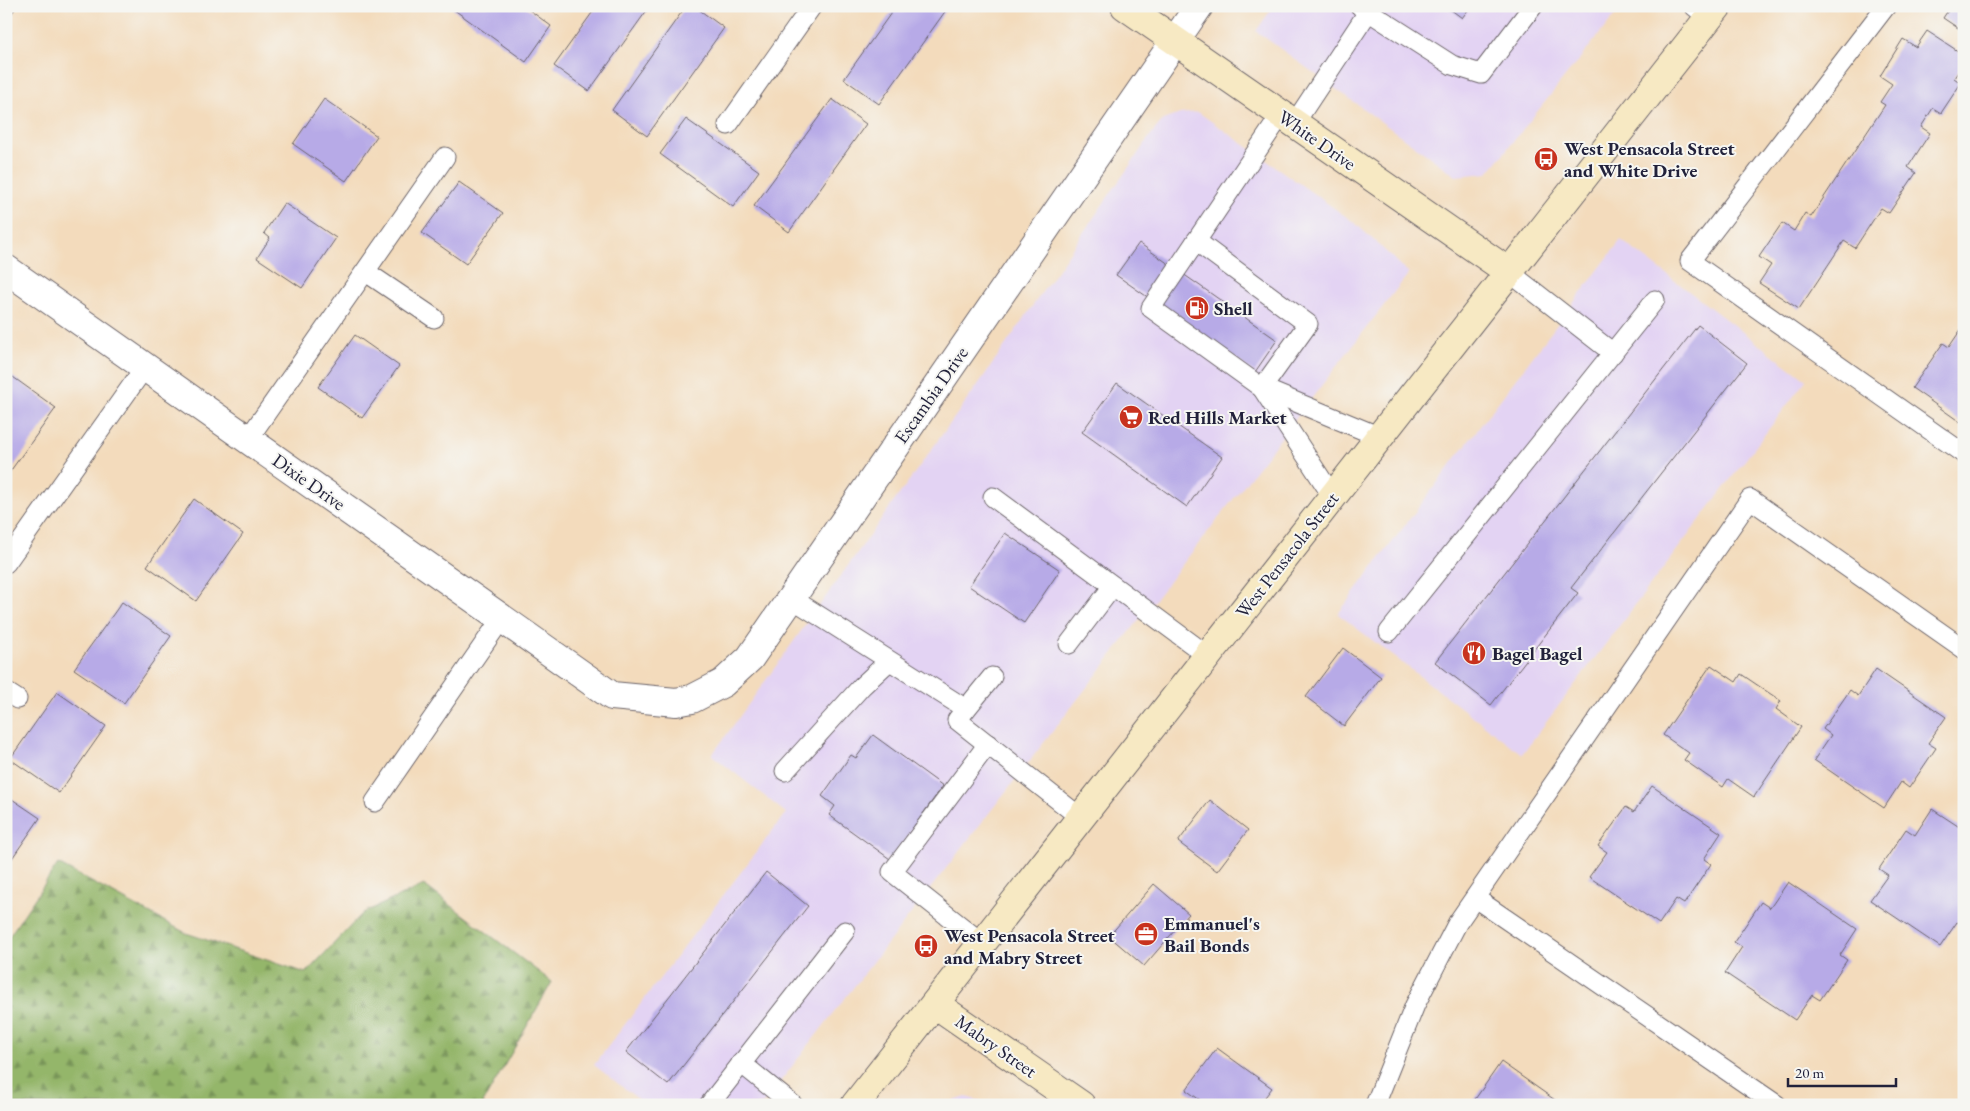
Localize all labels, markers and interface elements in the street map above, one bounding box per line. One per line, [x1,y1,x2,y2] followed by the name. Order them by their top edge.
[1273,104,1361,176] street label: White Drive
[1564,136,1735,183] place label: West Pensacola Street and White Drive
[1533,146,1559,172] bus stop icon: West Pensacola Street and White Drive
[1184,295,1210,321] fuel station icon: Shell
[1214,296,1253,321] place label: Shell
[888,342,974,448] street label: Escambia Drive
[1118,404,1144,430] supermarket icon: Red Hills Market
[1148,405,1287,430] place label: Red Hills Market
[268,448,350,516] street label: Dixie Drive
[1230,487,1344,623] street label: West Pensacola Street
[1461,640,1487,666] restaurant icon: Bagel Bagel
[1492,641,1583,666] place label: Bagel Bagel
[1164,911,1260,958] place label: Emmanuel's Bail Bonds
[1133,921,1159,947] office icon: Emmanuel's Bail Bonds
[944,923,1115,970] place label: West Pensacola Street and Mabry Street
[913,933,939,959] bus stop icon: West Pensacola Street and Mabry Street
[950,1009,1042,1083] street label: Mabry Street
[1788,1056,1895,1088] scale bar
[1795,1063,1824,1082] text: 20 m

